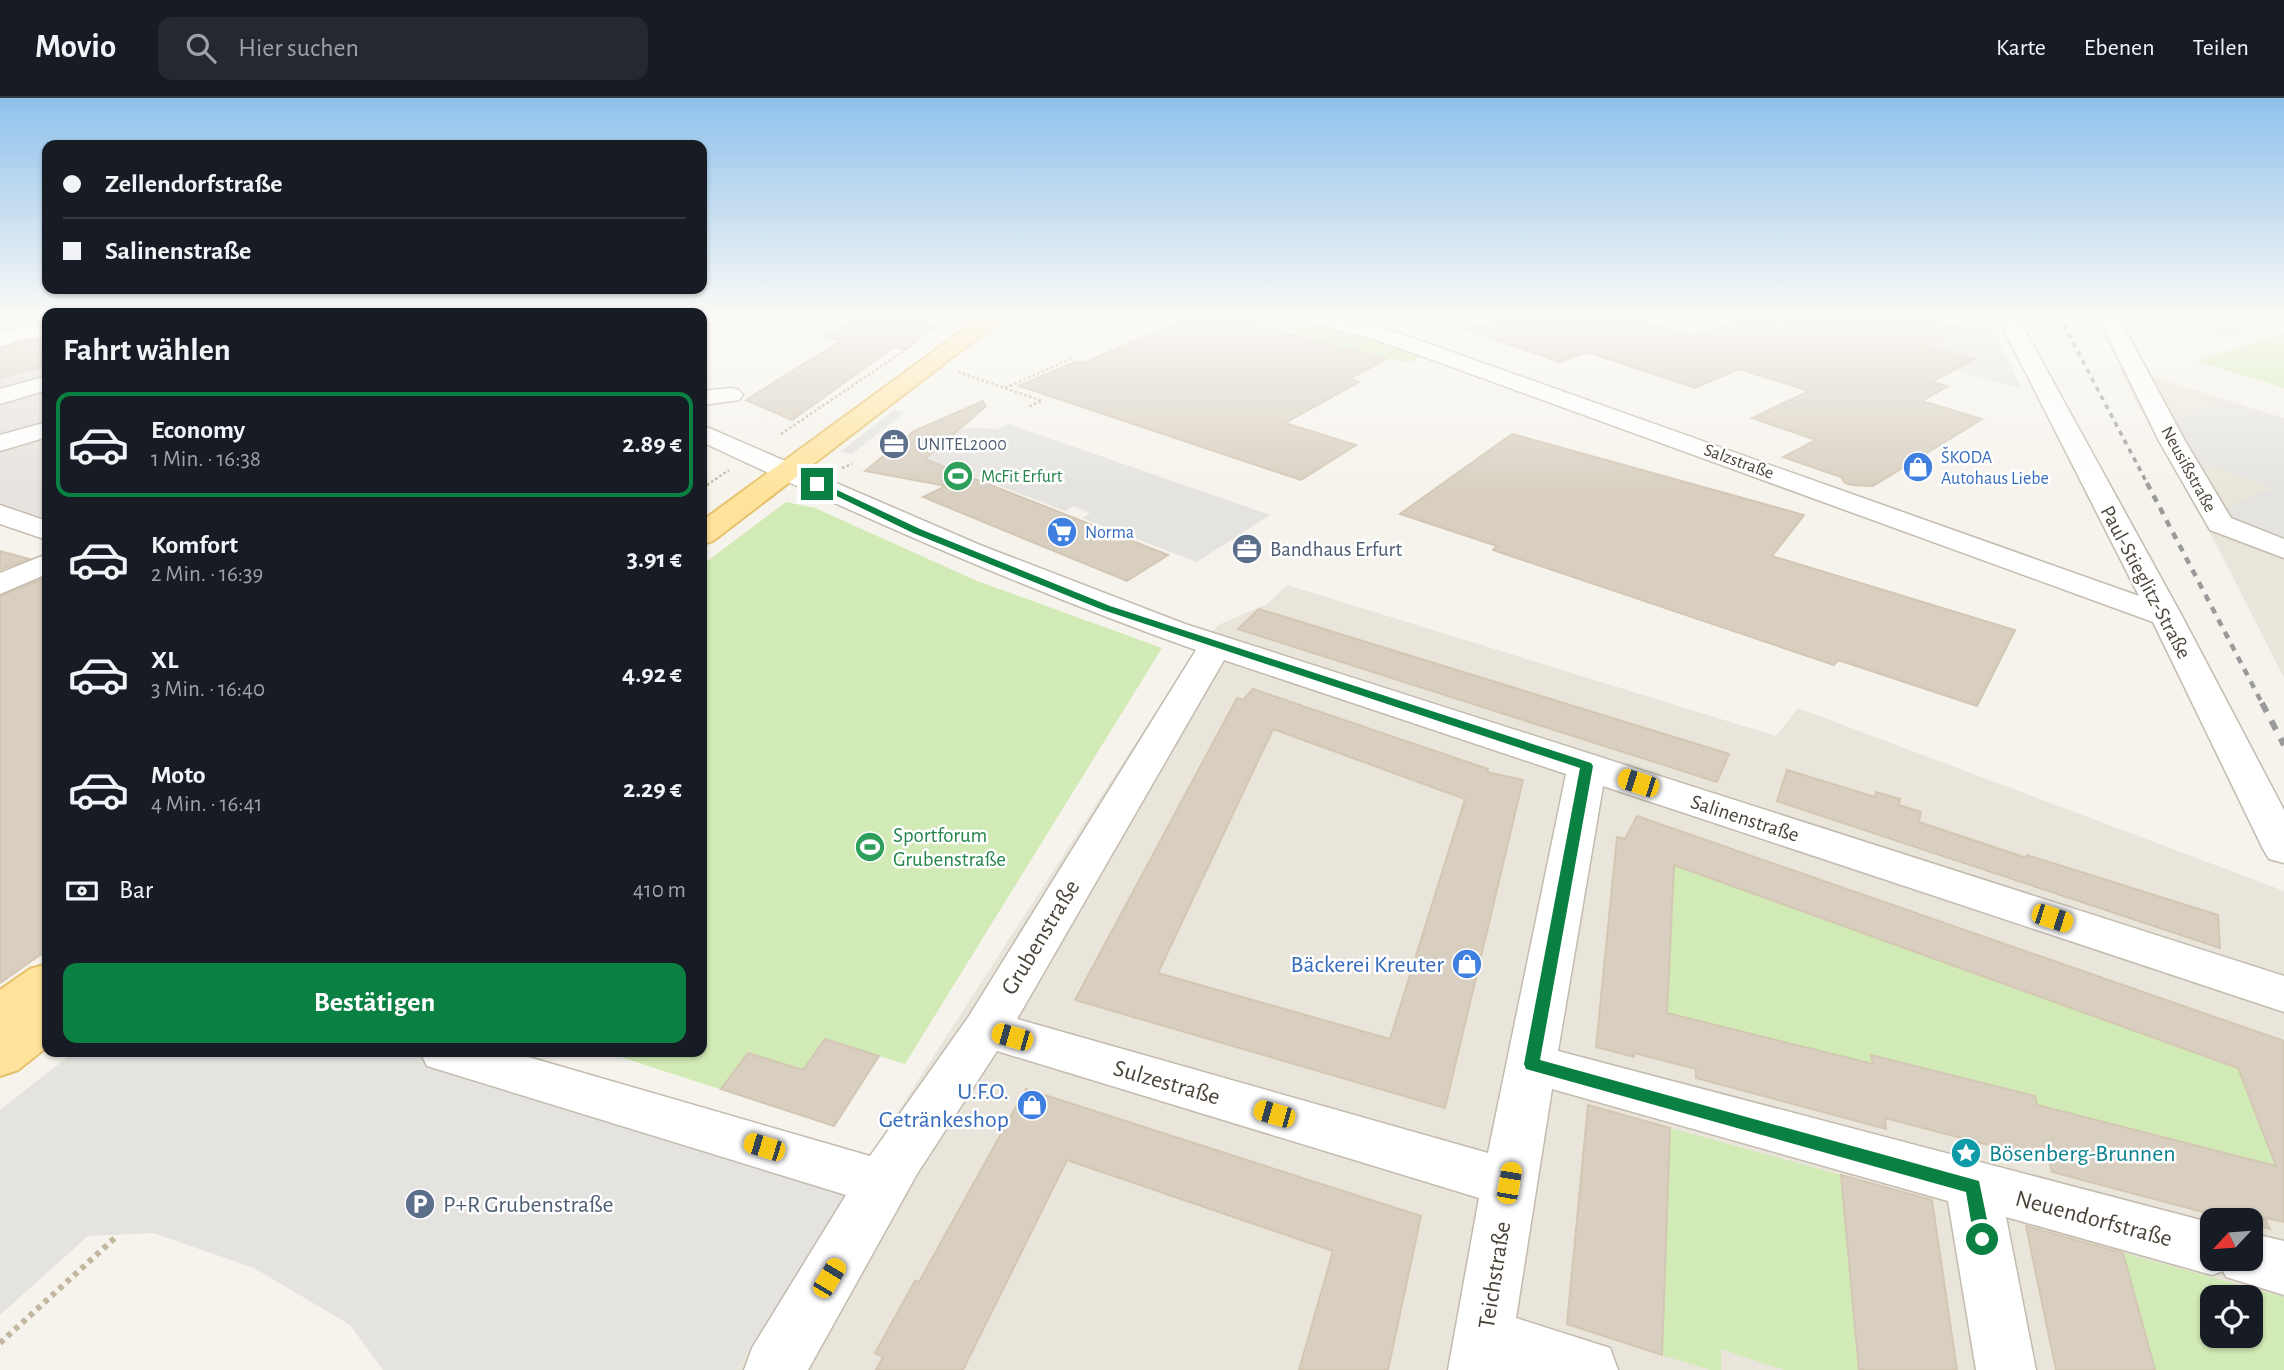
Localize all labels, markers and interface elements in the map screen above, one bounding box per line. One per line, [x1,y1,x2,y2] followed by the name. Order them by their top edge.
[158,17,648,80] search box
[182,29,220,67] icon: search
[35,31,116,64] text: Movio
[238,35,359,61] text: Hier suchen
[1996,36,2046,60] text: Karte
[2084,36,2155,60] text: Ebenen
[2193,36,2249,60] text: Teilen
[105,171,283,197] text: Zellendorfstraße
[105,238,251,264] text: Salinenstraße
[63,334,231,366] text: Fahrt wählen
[67,413,130,476] icon: car
[151,417,245,443] text: Economy
[2157,423,2219,515] street label: Neusißstraße
[877,427,911,461] office icon: UNITEL2000
[622,431,682,457] text: 2.89 €
[917,436,1007,454] place label: UNITEL2000
[1701,441,1776,483] street label: Salzstraße
[1941,446,2049,488] place label: ŠKODA Autohaus Liebe
[151,448,261,471] text: 1 Min. · 16:38
[1901,450,1935,484] shop icon: ŠKODA Autohaus Liebe
[941,459,975,493] sports icon: McFit Erfurt
[801,468,833,500] route end
[981,468,1063,486] place label: McFit Erfurt
[2096,502,2195,662] street label: Paul-Stieglitz-Straße
[1045,515,1079,549] supermarket icon: Norma
[1085,524,1134,542] place label: Norma
[67,528,130,591] icon: car
[151,532,238,558] text: Komfort
[1230,532,1264,566] office icon: Bandhaus Erfurt
[1270,539,1402,560] place label: Bandhaus Erfurt
[627,546,682,572] text: 3.91 €
[151,563,263,586] text: 2 Min. · 16:39
[67,643,130,706] icon: car
[151,647,178,673] text: XL
[622,661,682,687] text: 4.92 €
[151,678,265,701] text: 3 Min. · 16:40
[67,758,130,821] icon: car
[151,762,206,788] text: Moto
[1615,767,1662,799] car
[623,776,682,802] text: 2.29 €
[1688,791,1802,846] street label: Salinenstraße
[151,793,263,816] text: 4 Min. · 16:41
[893,825,1006,870] place label: Sportforum Grubenstraße
[853,830,887,864] sports icon: Sportforum Grubenstraße
[63,872,101,910] icon: cash
[997,876,1084,999] street label: Grubenstraße
[119,877,153,903] text: Bar
[633,879,686,902] text: 410 m
[2029,902,2076,934] car
[1450,947,1484,981] shop icon: Bäckerei Kreuter
[1291,953,1444,977] place label: Bäckerei Kreuter
[63,963,686,1043] button: Bestätigen
[989,1021,1036,1053] car
[1111,1056,1223,1110] street label: Sulzestraße
[879,1080,1009,1132] place label: U.F.O. Getränkeshop
[1015,1088,1049,1122] shop icon: U.F.O. Getränkeshop
[1251,1098,1298,1130] car
[741,1131,788,1163] car
[1949,1136,1983,1170] place icon: Bösenberg-Brunnen
[1989,1142,2176,1166] place label: Bösenberg-Brunnen
[1496,1160,1523,1206] car
[403,1187,437,1221] parking icon: P+R Grubenstraße
[2013,1187,2175,1251] street label: Neuendorfstraße
[443,1193,613,1217] place label: P+R Grubenstraße
[2200,1208,2263,1270] north arrow
[2200,1208,2263,1348] map controls
[1475,1220,1515,1330] street label: Teichstraße
[1966,1223,1998,1255] route start
[810,1255,849,1301] car
[2200,1285,2263,1348] button: locate

